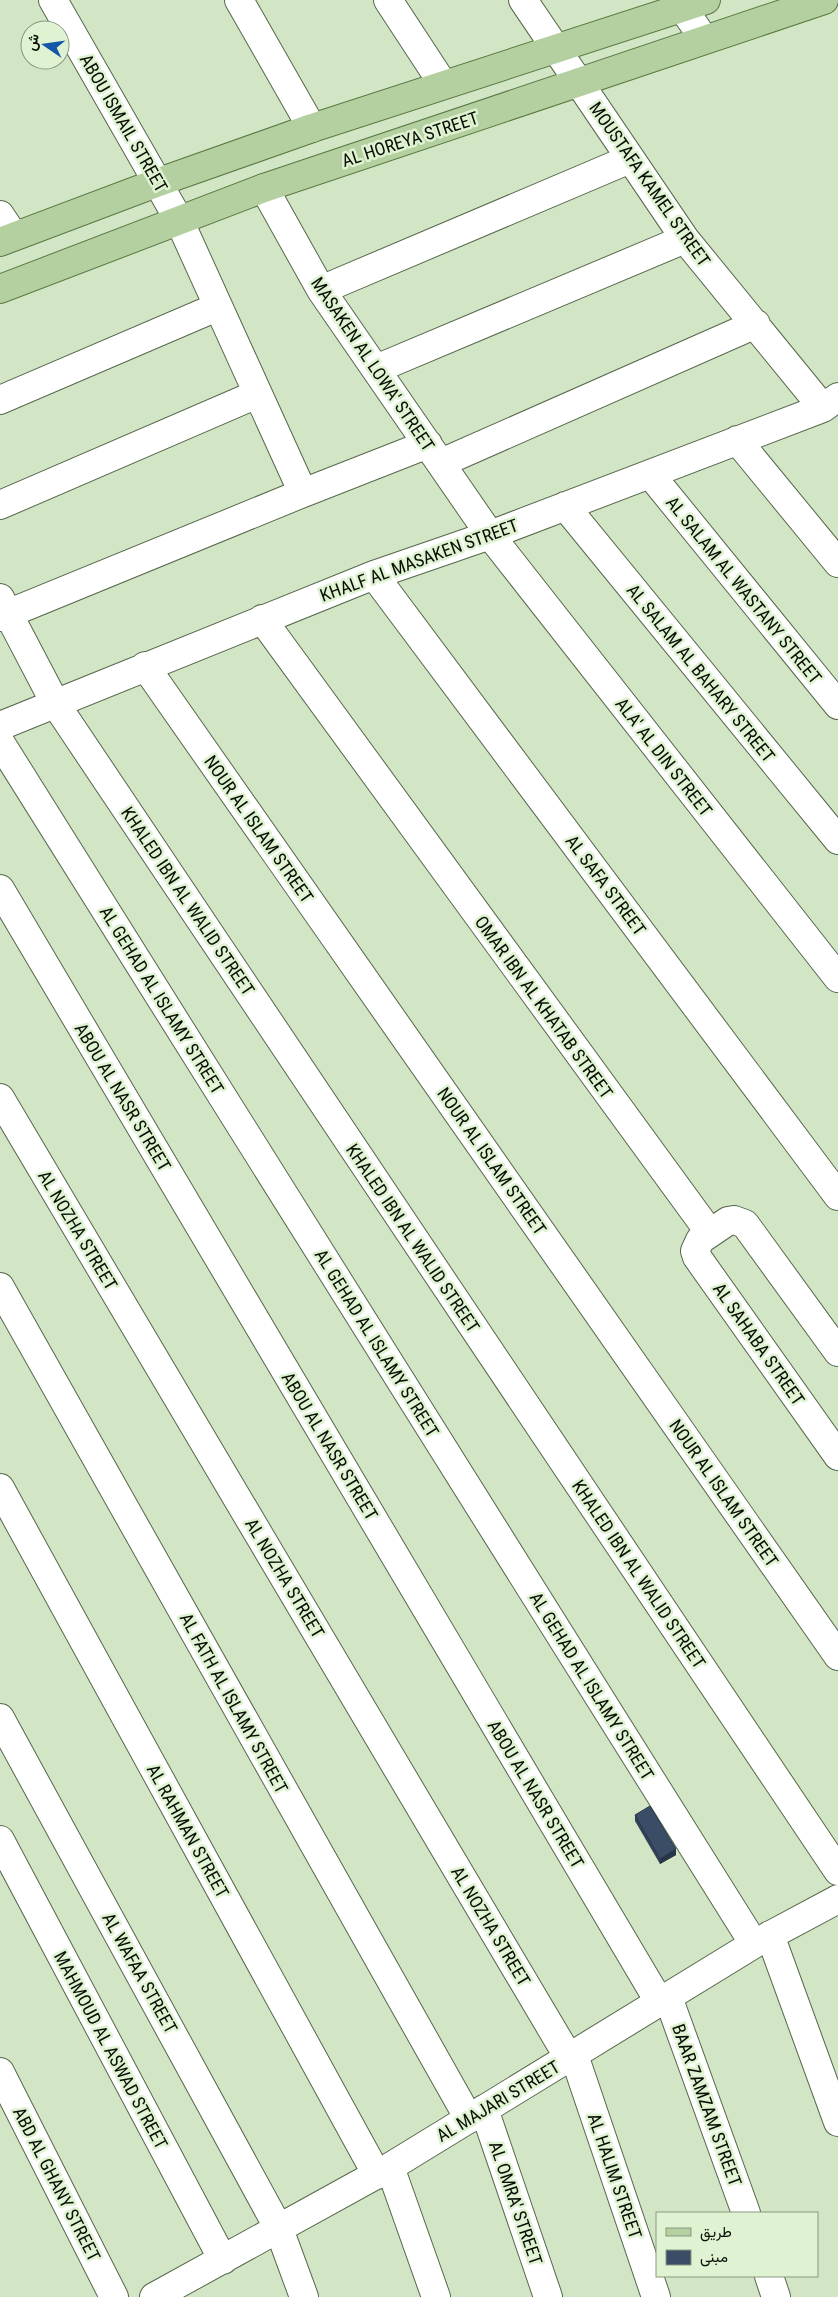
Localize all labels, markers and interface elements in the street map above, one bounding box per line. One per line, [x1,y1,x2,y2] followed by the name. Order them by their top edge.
[20,20,70,70] north arrow
[23,32,43,52] text: ش
[76,50,172,196] street label: ABOU ISMAIL STREET
[585,98,715,270] street label: MOUSTAFA KAMEL STREET
[339,107,481,171] street label: AL HOREYA STREET
[307,273,439,455] street label: MASAKEN AL LOWA' STREET
[662,492,826,688] street label: AL SALAM AL WASTANY STREET
[317,514,521,606] street label: KHALF AL MASAKEN STREET
[623,580,779,766] street label: AL SALAM AL BAHARY STREET
[611,694,717,820] street label: ALA' AL DIN STREET
[200,751,318,907] street label: NOUR AL ISLAM STREET
[117,803,259,999] street label: KHALED IBN AL WALID STREET
[561,831,651,939] street label: AL SAFA STREET
[95,902,229,1098] street label: AL GEHAD AL ISLAMY STREET
[471,912,617,1102] street label: OMAR IBN AL KHATAB STREET
[71,1019,175,1175] street label: ABOU AL NASR STREET
[433,1083,551,1239] street label: NOUR AL ISLAM STREET
[342,1140,484,1336] street label: KHALED IBN AL WALID STREET
[34,1166,122,1294] street label: AL NOZHA STREET
[310,1245,444,1441] street label: AL GEHAD AL ISLAMY STREET
[709,1279,809,1409] street label: AL SAHABA STREET
[278,1368,382,1524] street label: ABOU AL NASR STREET
[665,1415,783,1571] street label: NOUR AL ISLAM STREET
[568,1476,710,1672] street label: KHALED IBN AL WALID STREET
[241,1514,329,1642] street label: AL NOZHA STREET
[525,1588,659,1784] street label: AL GEHAD AL ISLAMY STREET
[176,1609,292,1797] street label: AL FATH AL ISLAMY STREET
[484,1716,588,1872] street label: ABOU AL NASR STREET
[143,1761,233,1901] street label: AL RAHMAN STREET
[447,1862,535,1990] street label: AL NOZHA STREET
[98,1909,182,2037] street label: AL WAFAA STREET
[50,1948,172,2152] street label: MAHMOUD AL ASWAD STREET
[668,2021,746,2189] street label: BAAR ZAMZAM STREET
[433,2056,563,2146] street label: AL MAJARI STREET
[9,2103,105,2265] street label: ABD AL GHANY STREET
[584,2111,646,2241] street label: AL HALIM STREET
[485,2138,547,2268] street label: AL OMRA' STREET
[656,2212,818,2277] legend
[700,2223,732,2242] text: طريق
[700,2248,728,2267] text: مبنى

